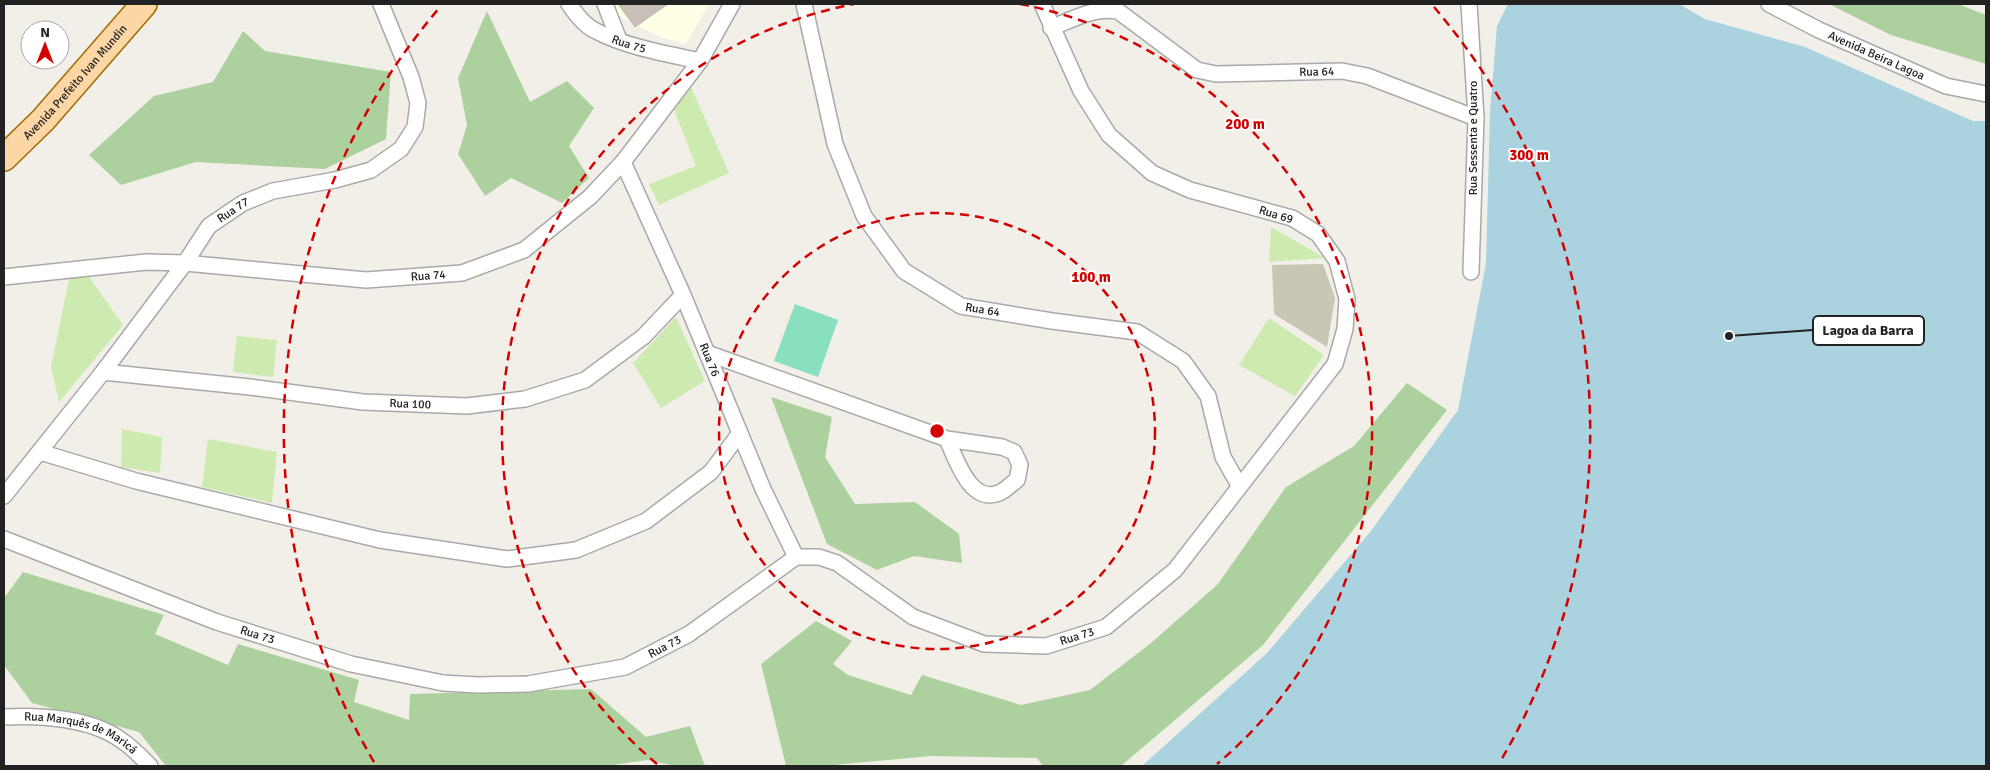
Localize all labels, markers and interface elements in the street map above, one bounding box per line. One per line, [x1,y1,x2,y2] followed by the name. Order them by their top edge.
[20,20,70,70] north arrow
[20,21,130,143] street label: Avenida Prefeito Ivan Mundin
[40,24,50,41] text: N
[1826,27,1927,83] street label: Avenida Beira Lagoa
[609,31,648,56] street label: Rua 75
[1299,64,1335,80] street label: Rua 64
[1466,81,1481,195] street label: Rua Sessenta e Quatro
[1225,115,1265,133] text: 200 m
[1509,146,1549,164] text: 300 m
[214,194,251,226] street label: Rua 77
[1257,203,1295,227] street label: Rua 69
[410,267,447,284] street label: Rua 74
[1071,268,1111,286] text: 100 m
[964,299,1002,320] street label: Rua 64
[1813,316,1924,345] callout: Lagoa da Barra
[1822,322,1914,339] text: Lagoa da Barra
[696,341,723,379] street label: Rua 76
[389,396,431,412] street label: Rua 100
[928,422,946,440] centre of rings
[238,622,277,647] street label: Rua 73
[1058,624,1096,649] street label: Rua 73
[645,632,684,661] street label: Rua 73
[24,709,141,757] street label: Rua Marquês de Maricá

